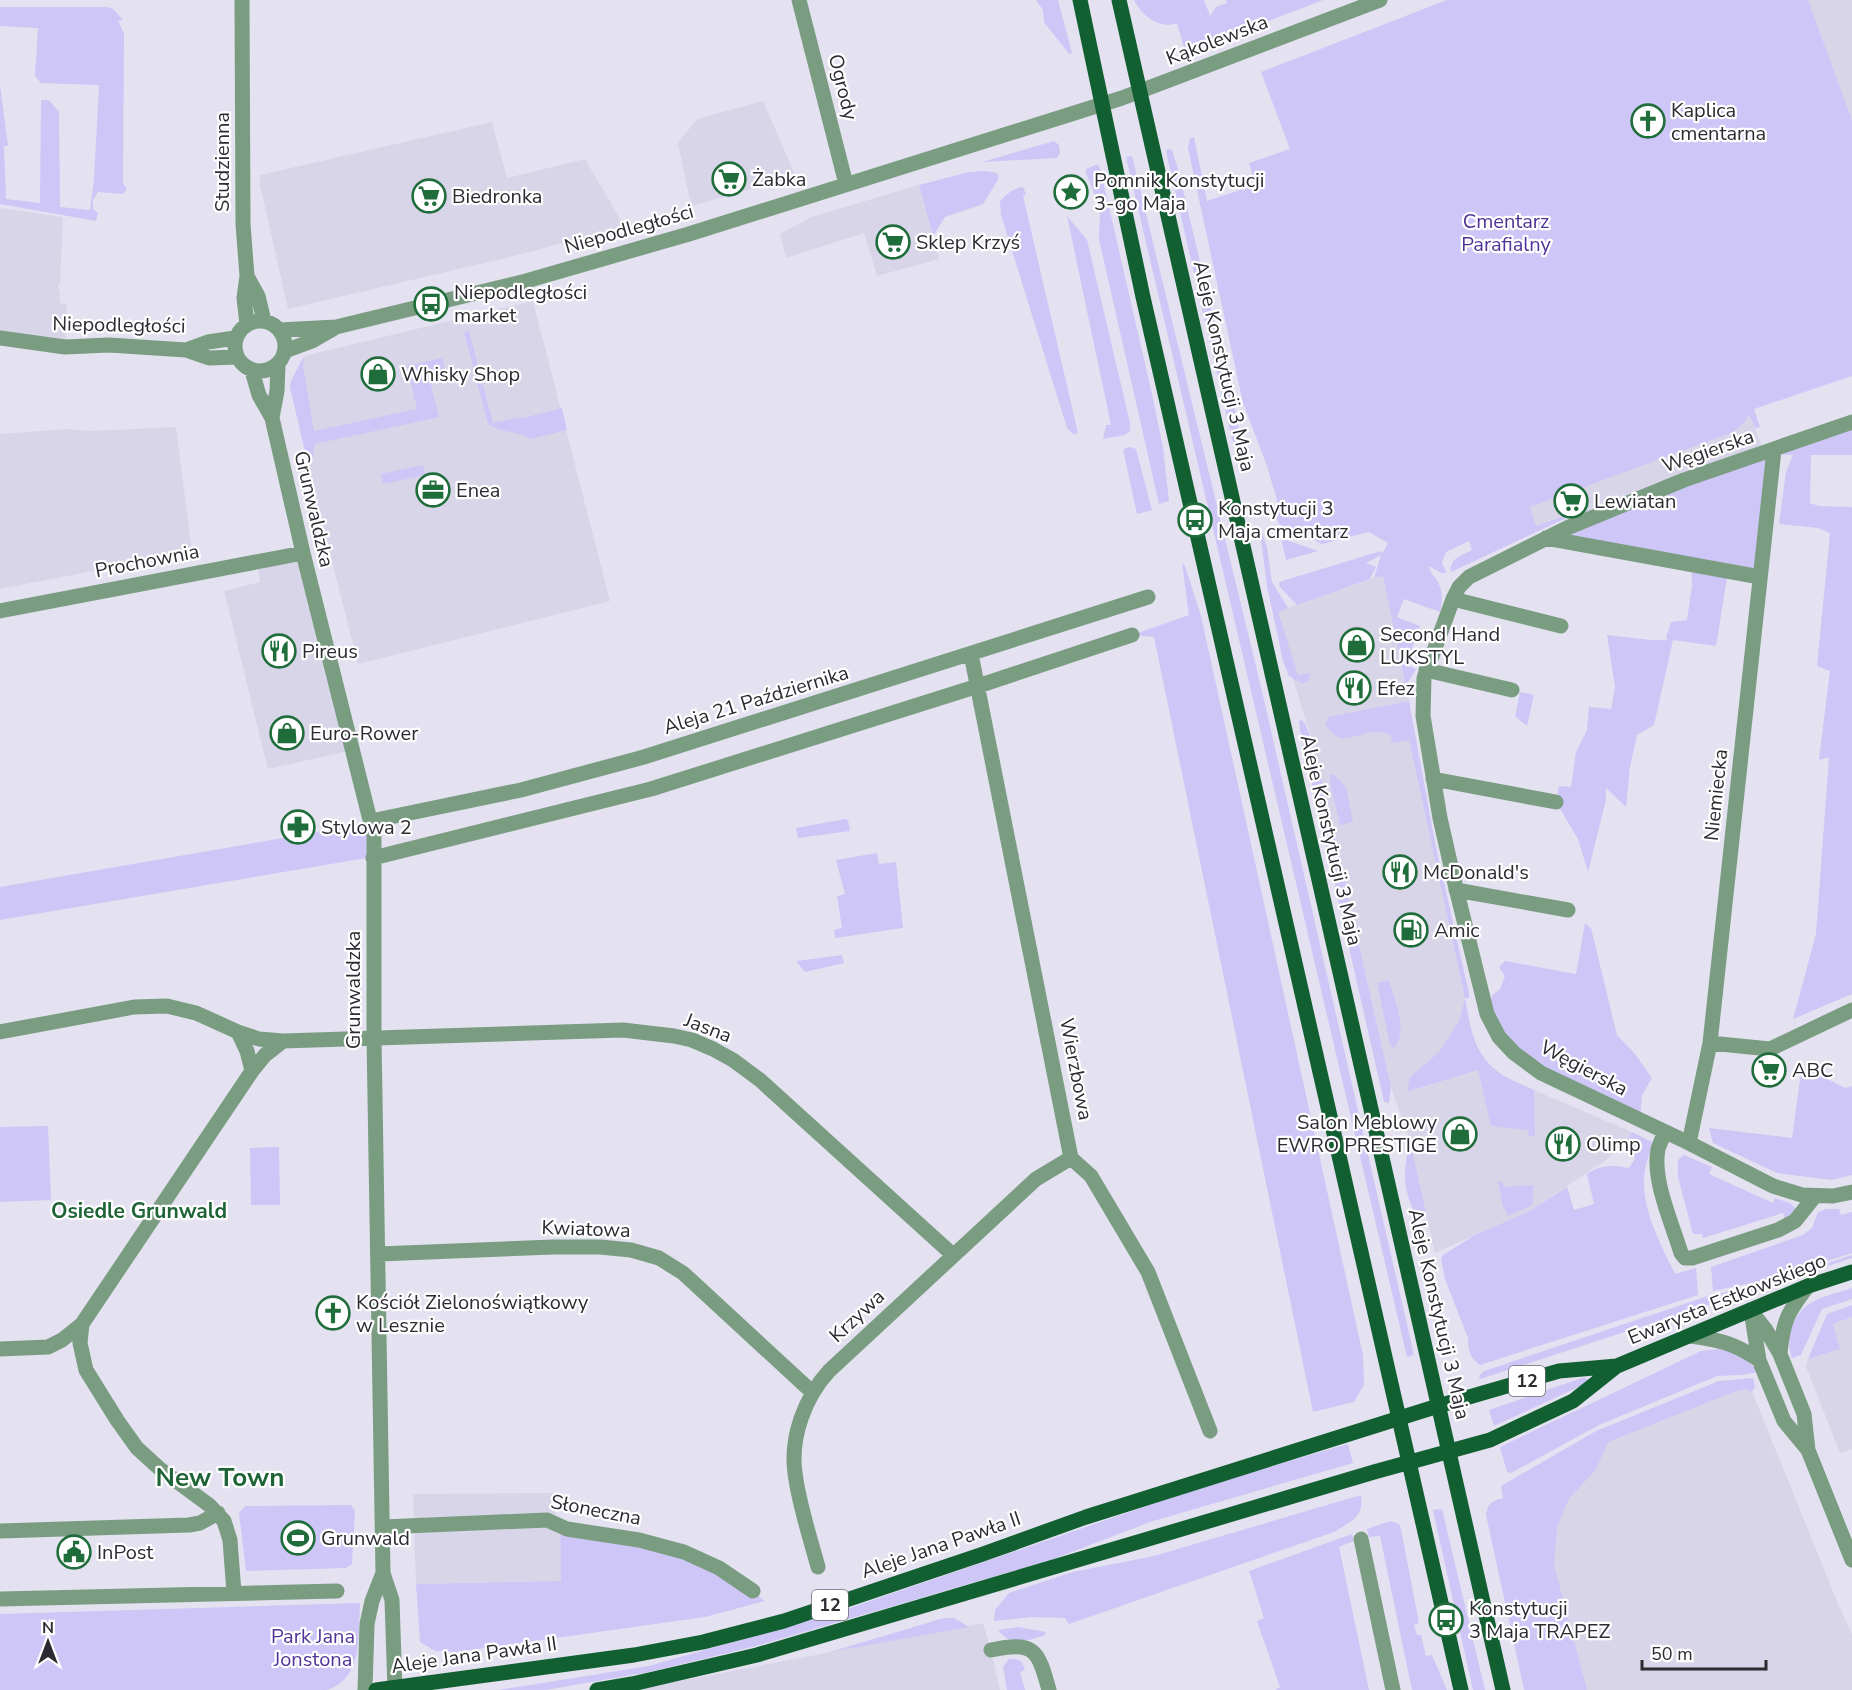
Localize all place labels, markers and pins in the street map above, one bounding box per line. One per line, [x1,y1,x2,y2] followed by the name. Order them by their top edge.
[1671,97,1766,147] place label: Kaplica cmentarna
[1630,103,1666,139] church icon: Kaplica cmentarna
[711,161,747,197] supermarket icon: Żabka
[752,166,806,193] place label: Żabka
[1094,167,1264,217] place label: Pomnik Konstytucji 3-go Maja
[1053,174,1089,210] place icon: Pomnik Konstytucji 3-go Maja
[411,178,447,214] supermarket icon: Biedronka
[452,183,542,210] place label: Biedronka
[875,224,911,260] supermarket icon: Sklep Krzyś
[916,229,1020,256] place label: Sklep Krzyś
[454,279,587,329] place label: Niepodległości market
[413,286,449,322] bus stop icon: Niepodległości market
[360,356,396,392] shop icon: Whisky Shop
[401,361,520,388] place label: Whisky Shop
[415,472,451,508] office icon: Enea
[456,477,500,504] place label: Enea
[1553,483,1589,519] supermarket icon: Lewiatan
[1594,488,1676,515] place label: Lewiatan
[1218,495,1349,545] place label: Konstytucji 3 Maja cmentarz
[1177,502,1213,538] bus stop icon: Konstytucji 3 Maja cmentarz
[1380,621,1500,671] place label: Second Hand LUKSTYL
[1339,627,1375,663] shop icon: Second Hand LUKSTYL
[261,633,297,669] restaurant icon: Pireus
[302,638,358,665] place label: Pireus
[1336,670,1372,706] restaurant icon: Efez
[1377,675,1415,702] place label: Efez
[269,715,305,751] shop icon: Euro-Rower
[310,720,418,747] place label: Euro-Rower
[280,809,316,845] pharmacy icon: Stylowa 2
[321,814,412,841] place label: Stylowa 2
[1382,854,1418,890] restaurant icon: McDonald's
[1423,859,1529,886] place label: McDonald's
[1393,912,1429,948] fuel station icon: Amic
[1434,917,1480,944] place label: Amic
[1751,1052,1787,1088] supermarket icon: ABC
[1792,1057,1834,1084] place label: ABC
[1277,1109,1438,1159] place label: Salon Meblowy EWRO PRESTIGE
[1442,1116,1478,1152] shop icon: Salon Meblowy EWRO PRESTIGE
[1545,1126,1581,1162] restaurant icon: Olimp
[1586,1131,1641,1158] place label: Olimp
[356,1289,589,1339] place label: Kościół Zielonoświątkowy w Lesznie
[315,1295,351,1331] church icon: Kościół Zielonoświątkowy w Lesznie
[280,1520,316,1556] sports icon: Grunwald
[321,1525,410,1552] place label: Grunwald
[56,1534,92,1570] public building icon: InPost
[97,1539,154,1566] place label: InPost
[1469,1595,1610,1645] place label: Konstytucji 3 Maja TRAPEZ
[1428,1602,1464,1638] bus stop icon: Konstytucji 3 Maja TRAPEZ

